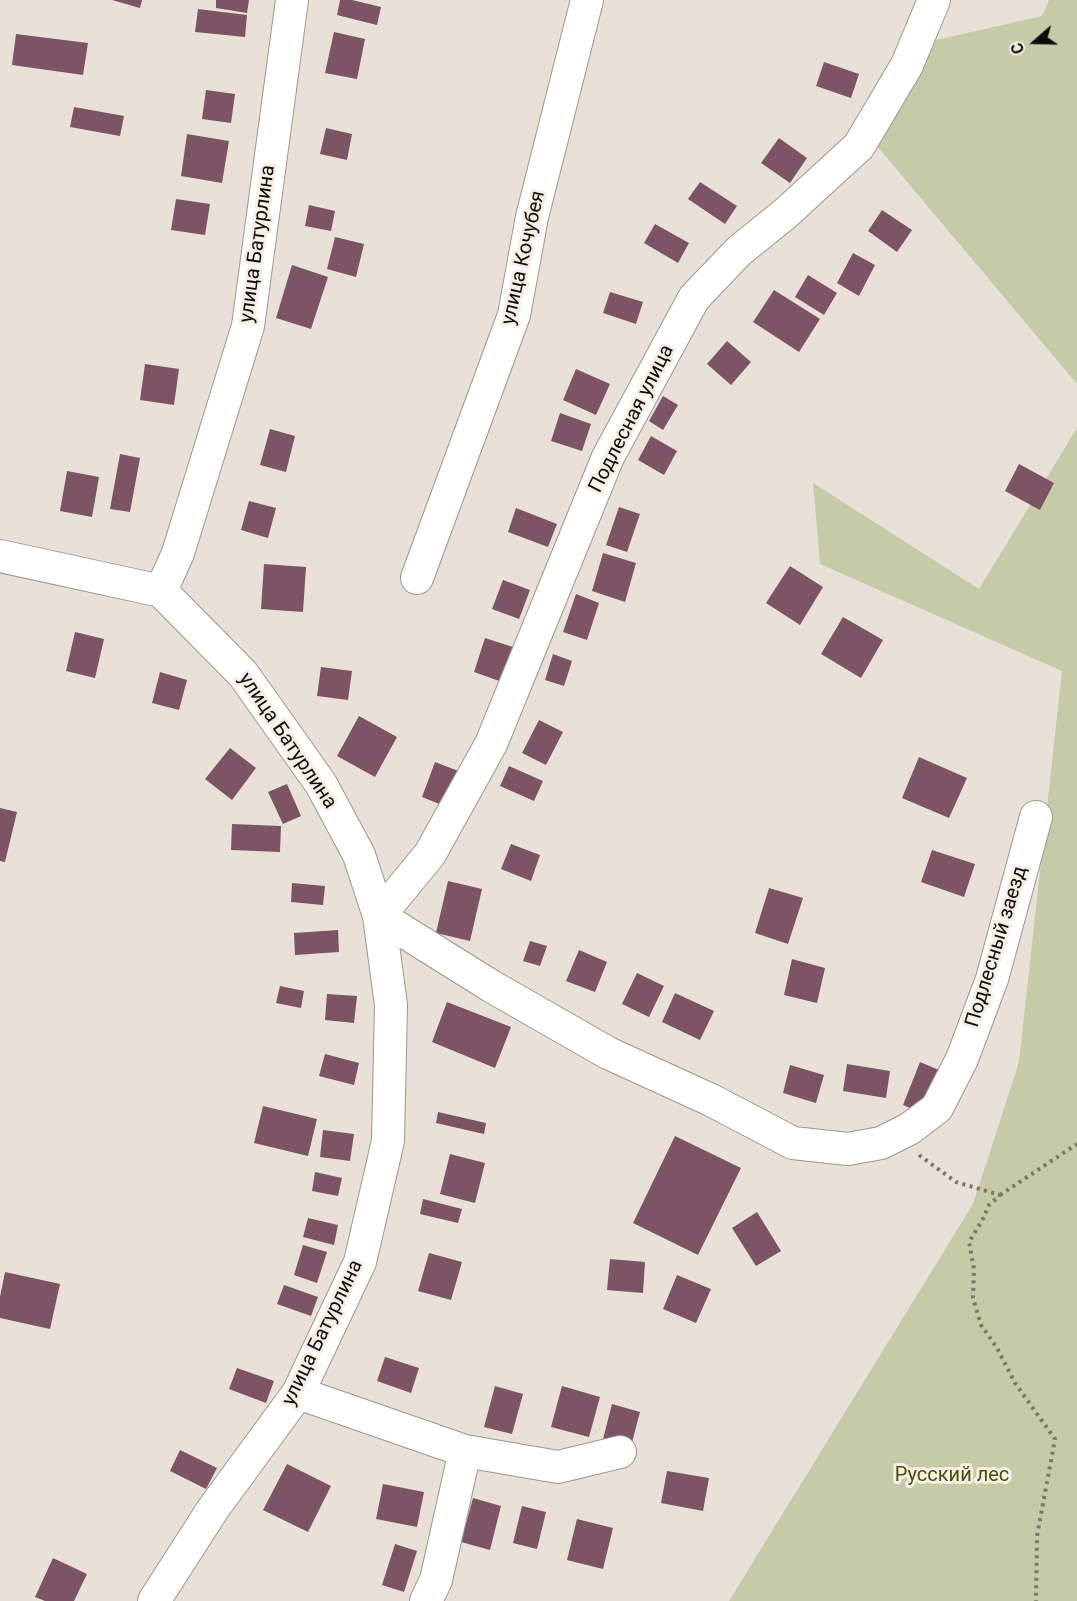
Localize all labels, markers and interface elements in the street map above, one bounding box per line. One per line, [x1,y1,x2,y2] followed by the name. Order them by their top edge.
[1005,12,1065,72] north arrow
[1007,40,1028,56] text: С
[235,164,281,324] street label: улица Батурлина
[497,189,551,327] street label: улица Кочубея
[584,341,680,497] street label: Подлесная улица
[233,668,341,814] street label: улица Батурлина
[961,864,1033,1030] street label: Подлесный заезд
[277,1256,369,1410] street label: улица Батурлина
[895,1464,1009,1488] park label: Русский лес

